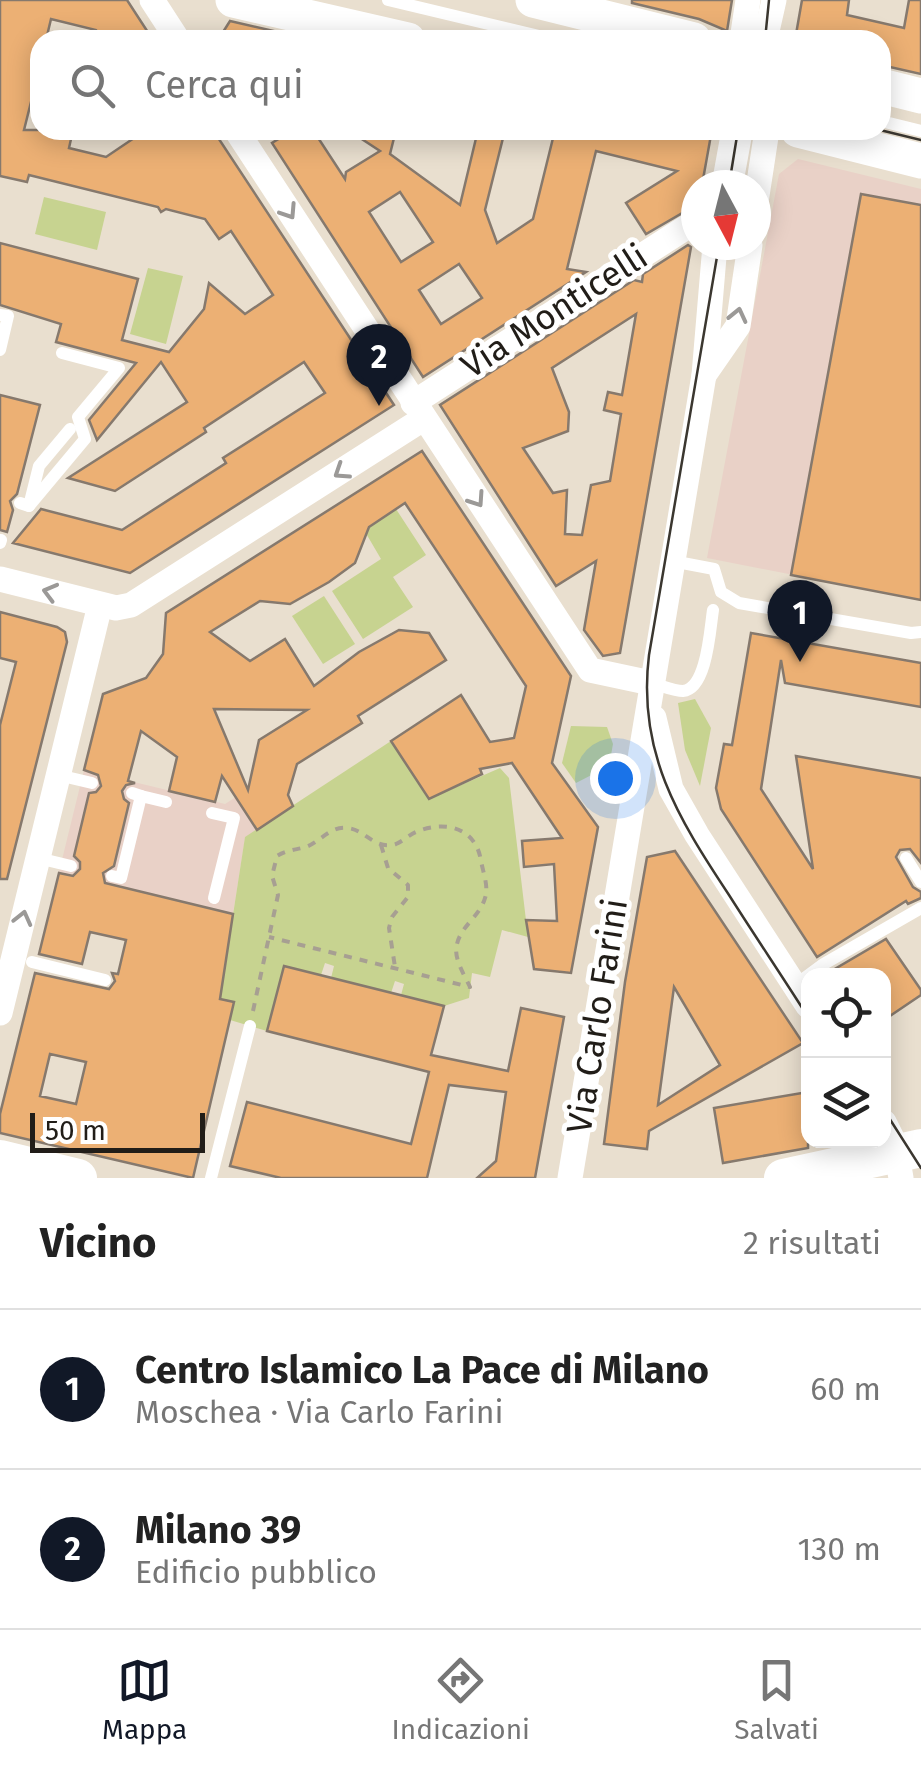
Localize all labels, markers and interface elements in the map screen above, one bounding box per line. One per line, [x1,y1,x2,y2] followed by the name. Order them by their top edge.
[30,30,891,140] search box
[65,58,120,113] icon: search
[145,62,304,108] text: Cerca qui
[681,170,771,260] north arrow
[277,201,296,219] one-way arrow
[453,235,655,387] street label: Via Monticelli
[726,306,747,323] one-way arrow
[346,324,412,406] pin: 2
[334,459,352,478] one-way arrow
[465,489,483,508] one-way arrow
[768,580,832,662] pin: 1
[42,583,59,604] one-way arrow
[590,753,641,804] your location
[558,896,636,1136] street label: Via Carlo Farini
[11,910,32,927] one-way arrow
[801,968,891,1148] map controls
[801,968,891,1058] button: locate
[801,1058,891,1148] button: layers
[30,1108,205,1152] scale bar
[45,1114,106,1147] text: 50 m
[40,1218,157,1268] text: Vicino
[743,1224,881,1262] text: 2 risultati
[135,1347,709,1393] text: Centro Islamico La Pace di Milano
[65,1370,80,1408] text: 1
[810,1370,881,1408] text: 60 m
[135,1393,504,1431] text: Moschea · Via Carlo Farini
[135,1507,301,1553] text: Milano 39
[64,1530,81,1568] text: 2
[797,1530,881,1568] text: 130 m
[135,1553,377,1591] text: Edificio pubblico
[102,1653,187,1746] tab: Mappa
[392,1653,530,1746] tab: Indicazioni
[734,1653,819,1746] tab: Salvati

